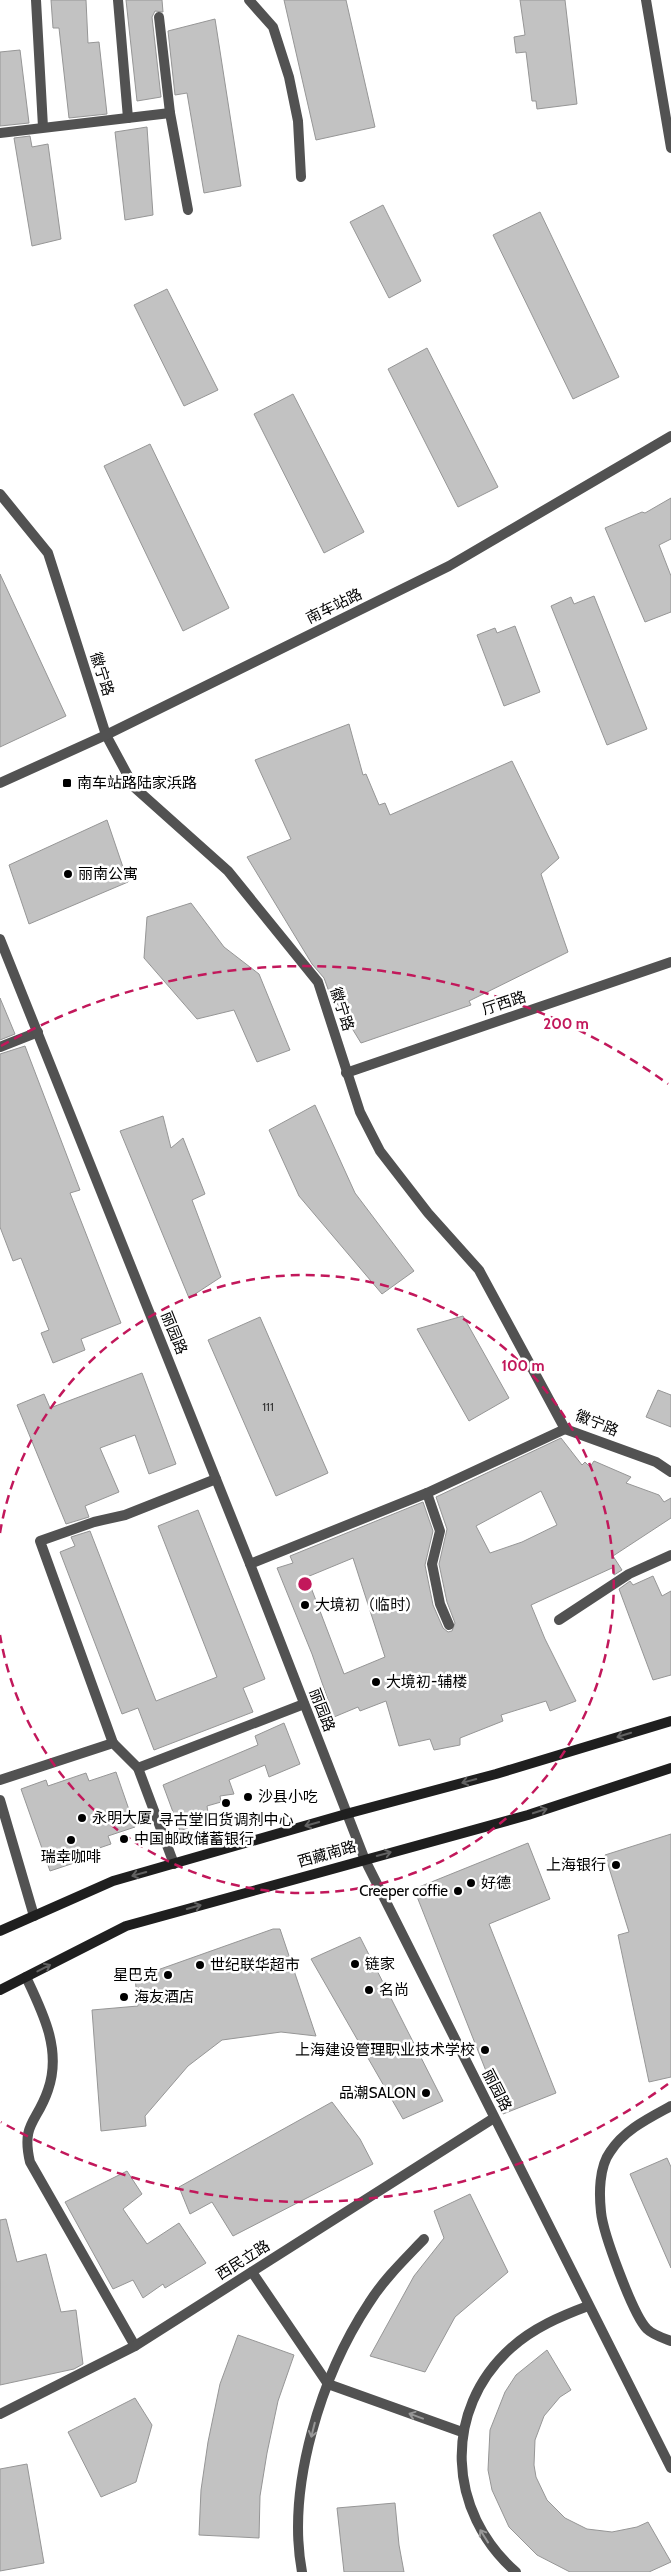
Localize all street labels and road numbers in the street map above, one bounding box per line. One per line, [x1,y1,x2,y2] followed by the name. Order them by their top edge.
[303,585,365,627] street label: 南车站路
[86,650,118,698] street label: 徽宁路
[326,985,358,1033] street label: 徽宁路
[480,987,528,1019] street label: 厅西路
[157,1309,191,1357] street label: 丽园路
[573,1406,621,1440] street label: 徽宁路
[306,1686,338,1734] street label: 丽园路
[296,1837,358,1871] street label: 西藏南路
[479,2066,515,2114] street label: 丽园路
[213,2236,273,2284] street label: 西民立路

